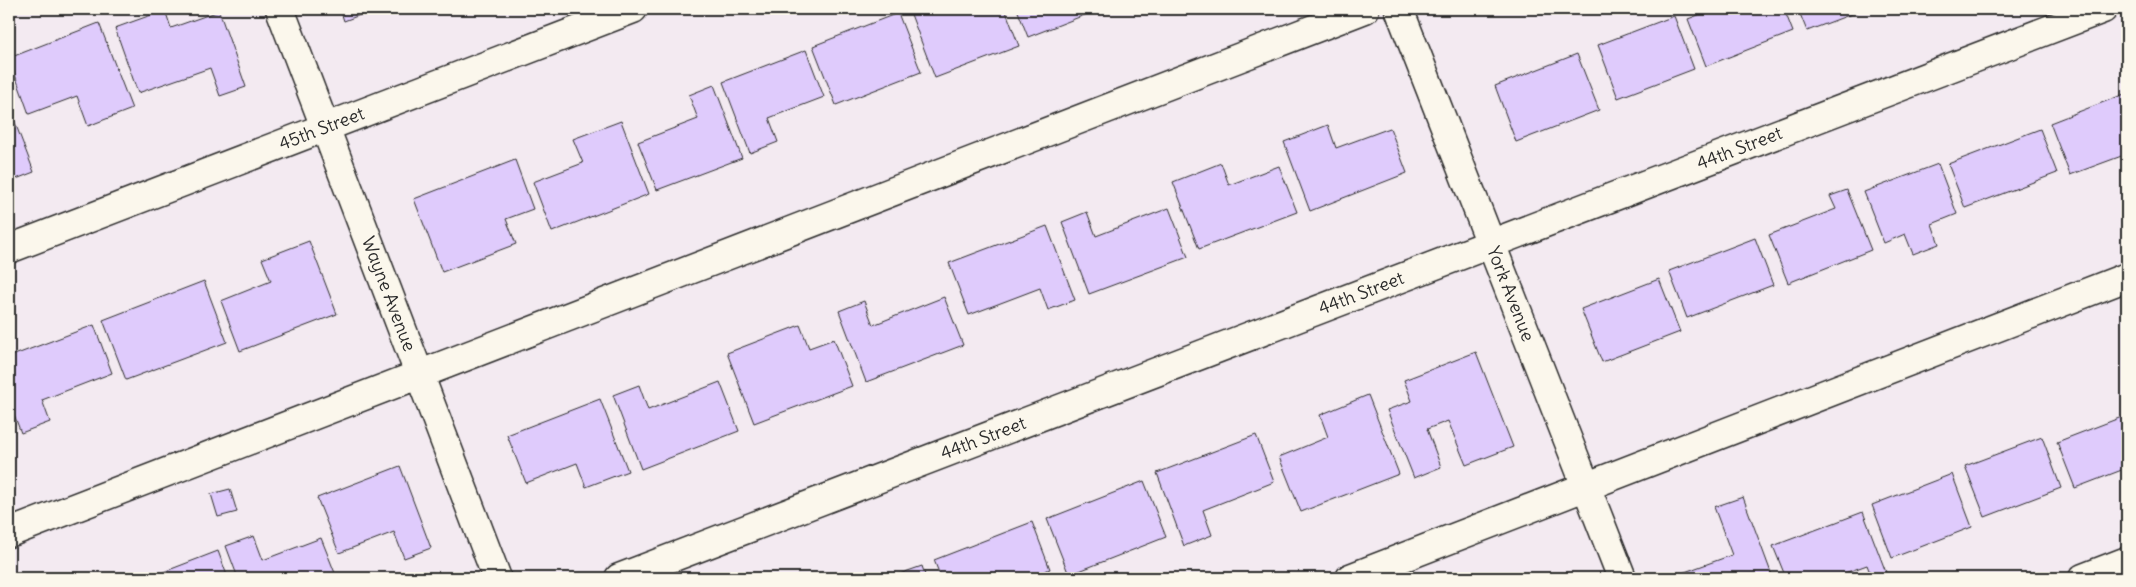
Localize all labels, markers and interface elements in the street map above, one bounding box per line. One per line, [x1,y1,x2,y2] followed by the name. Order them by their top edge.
[276,101,367,155] street label: 45th Street
[1693,121,1785,175] street label: 44th Street
[357,233,421,354] street label: Wayne Avenue
[1482,243,1540,345] street label: York Avenue
[1315,266,1407,320] street label: 44th Street
[937,411,1029,465] street label: 44th Street

